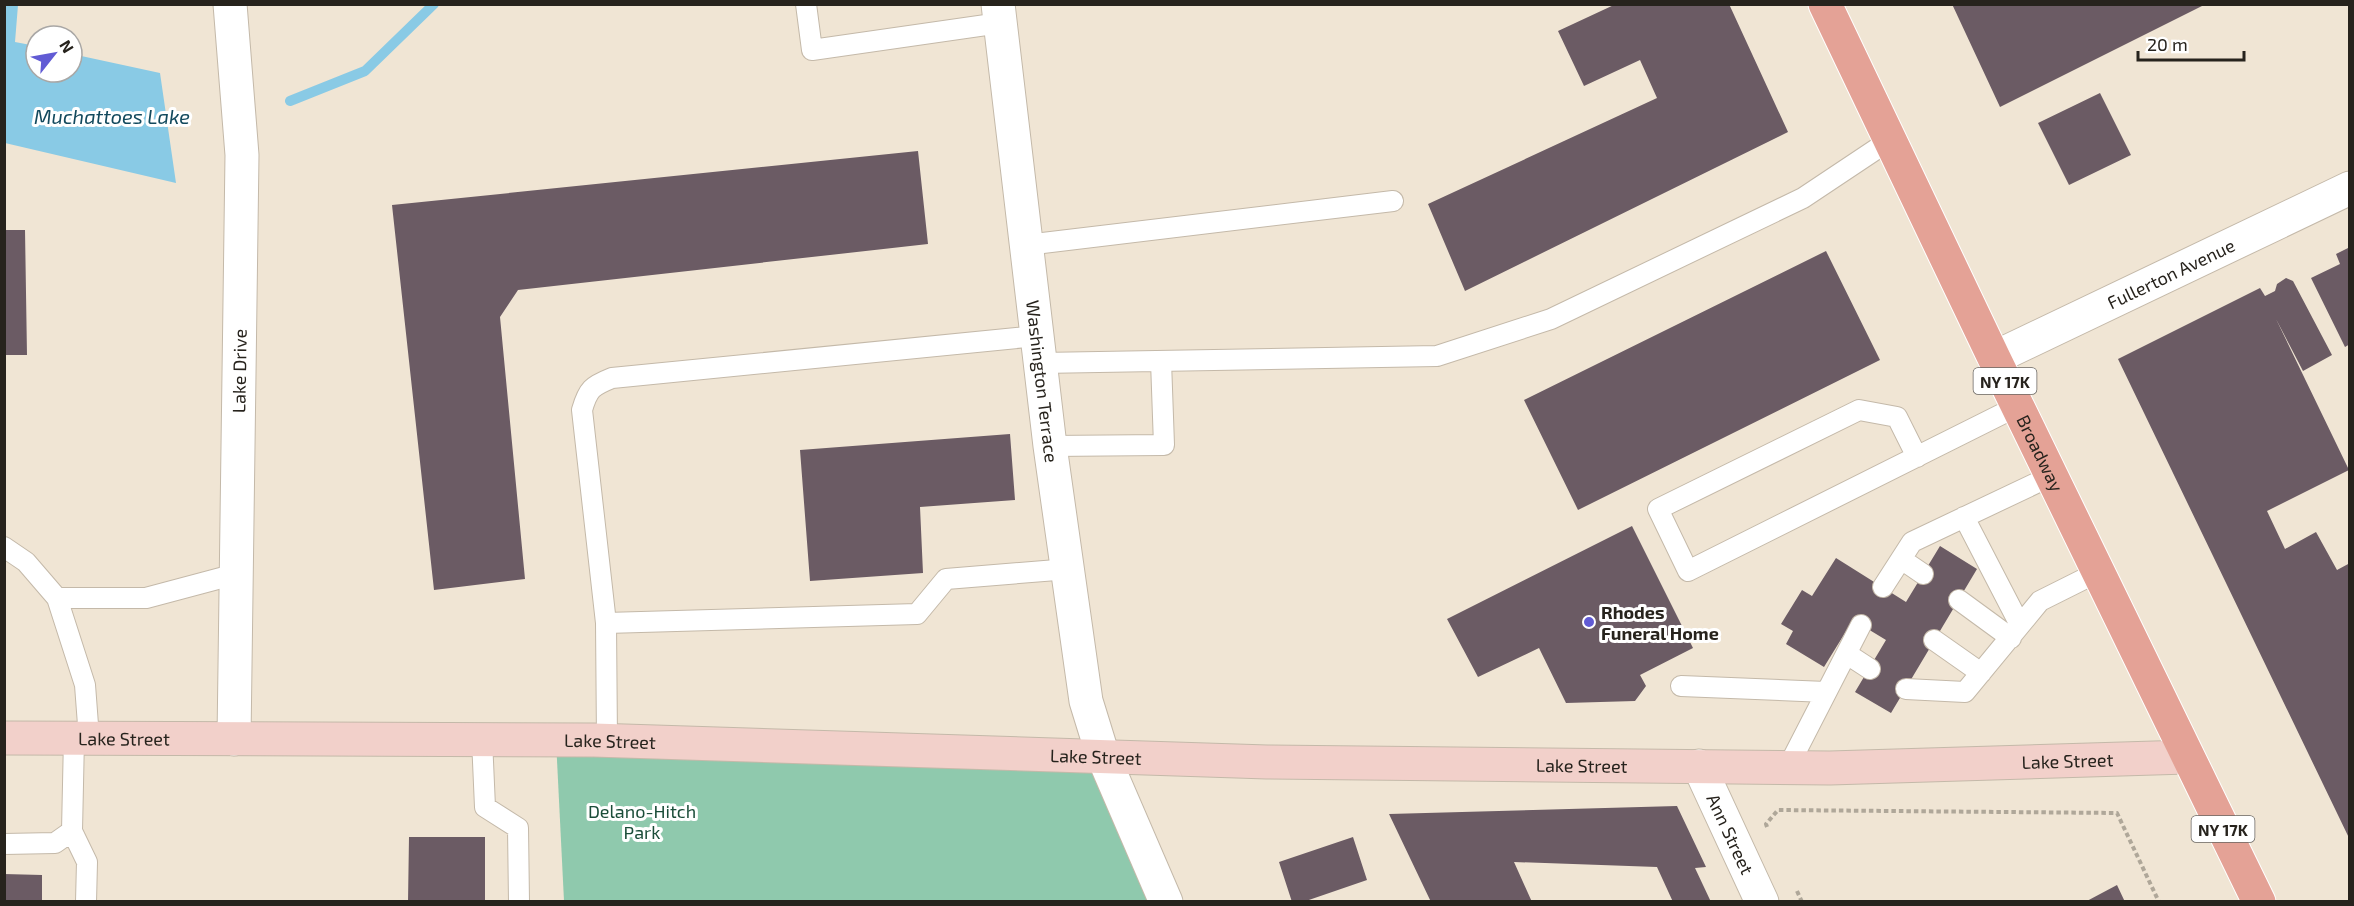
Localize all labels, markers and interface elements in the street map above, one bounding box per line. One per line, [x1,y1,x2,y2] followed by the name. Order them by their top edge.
[24,24,84,84] north arrow
[2138,24,2244,62] scale bar
[2147,33,2188,55] text: 20 m
[56,36,78,56] text: N
[34,104,190,128] water label: Muchattoes Lake
[2103,234,2238,313] street label: Fullerton Avenue
[1022,299,1063,464] street label: Washington Terrace
[227,329,251,413] street label: Lake Drive
[1974,368,2036,394] road number: NY 17K
[2012,411,2069,496] street label: Broadway
[1601,601,1719,644] place label: Rhodes Funeral Home
[1582,615,1596,629] marker: Rhodes Funeral Home
[78,727,170,750] street label: Lake Street
[564,729,656,753] street label: Lake Street
[1049,744,1142,769] street label: Lake Street
[2021,748,2114,773] street label: Lake Street
[1536,754,1628,777] street label: Lake Street
[1702,790,1759,878] street label: Ann Street
[588,800,696,843] park label: Delano-Hitch Park
[2192,816,2254,842] road number: NY 17K

